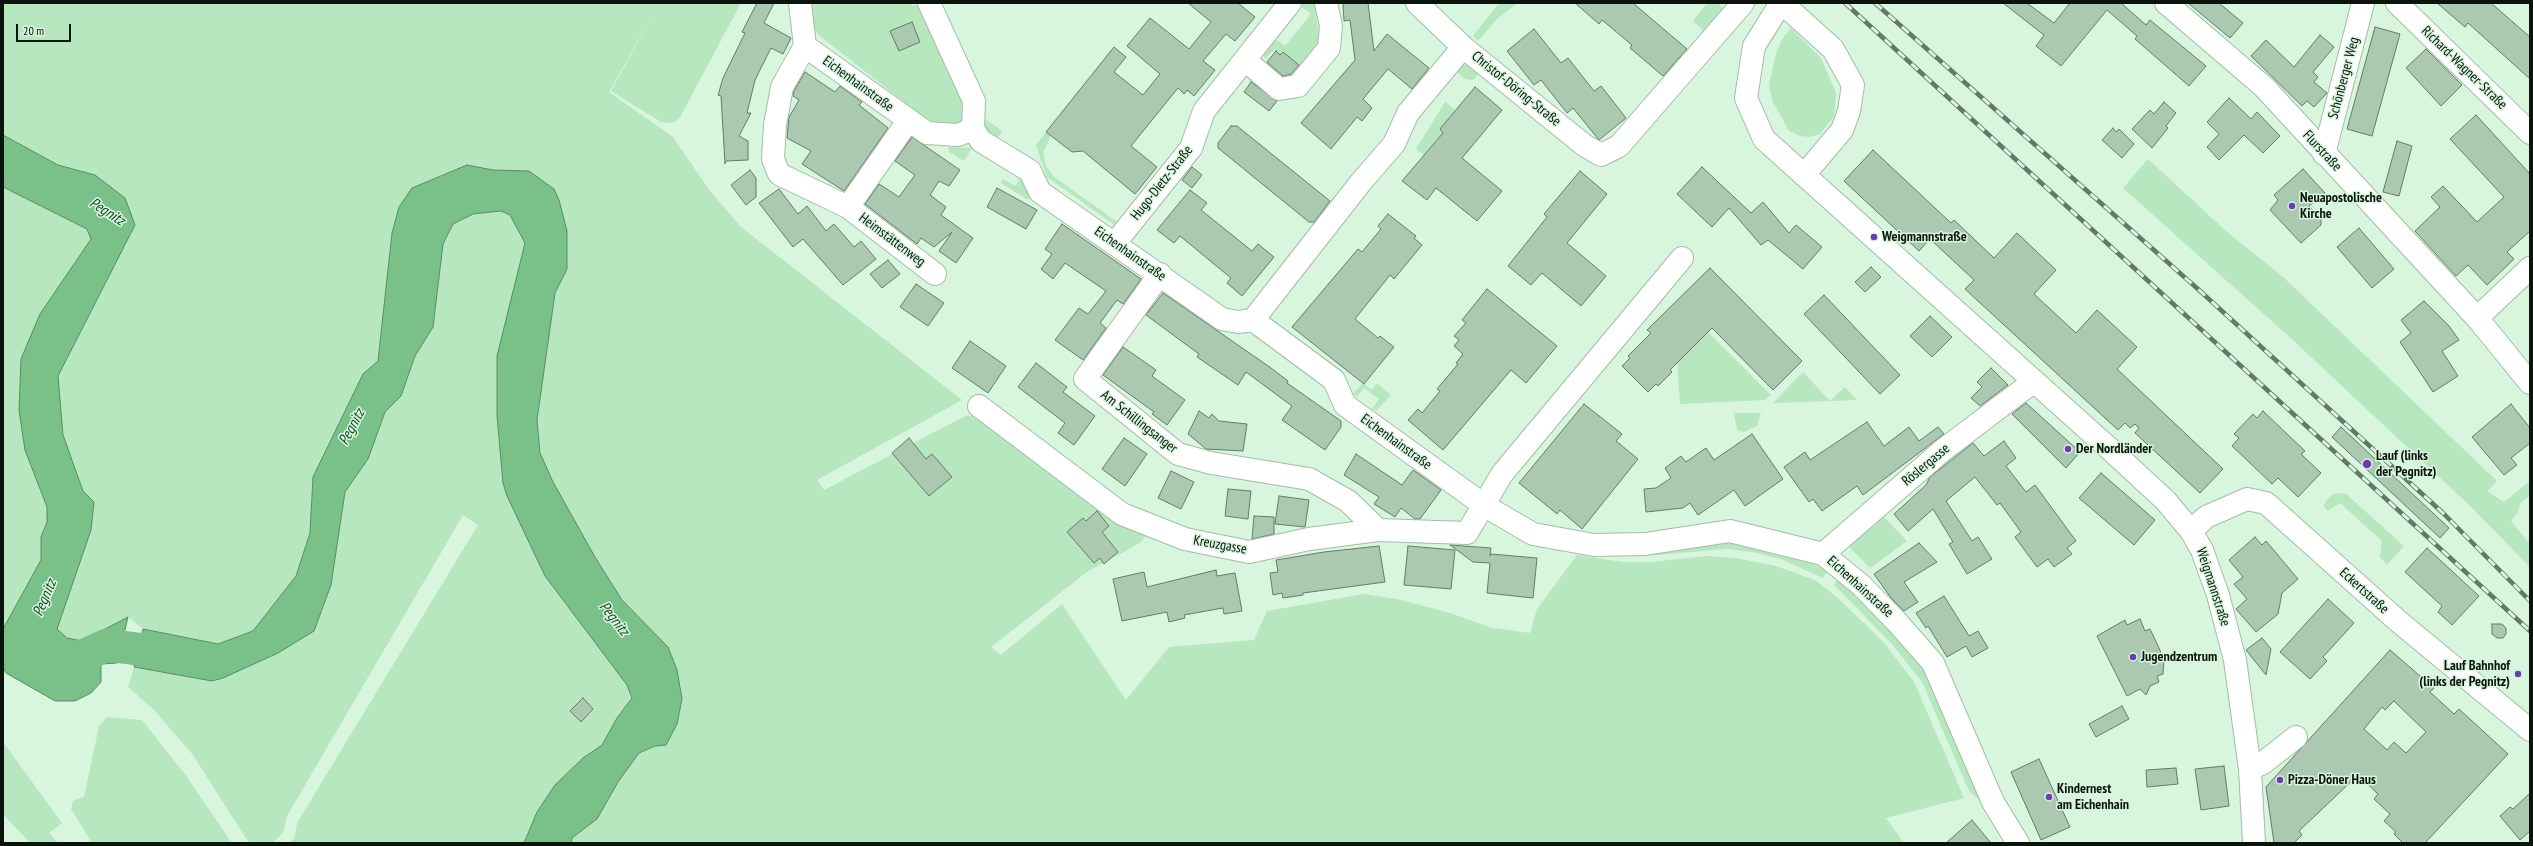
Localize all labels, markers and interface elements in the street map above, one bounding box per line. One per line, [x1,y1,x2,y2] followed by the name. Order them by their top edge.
[18,16,73,42] scale bar
[23,23,44,38] text: 20 m
[2418,23,2510,113] street label: Richard-Wagner-Straße
[2325,35,2363,121] street label: Schönberger Weg
[1468,48,1564,130] street label: Christof-Döring-Straße
[819,53,897,115] street label: Eichenhainstraße
[2299,127,2345,175] street label: Flurstraße
[1128,142,1196,224] street label: Hugo-Dietz-Straße
[2300,190,2382,222] place label: Neuapostolische Kirche
[86,194,128,230] water label: Pegnitz
[2287,201,2297,211] marker: Neuapostolische Kirche
[855,210,929,270] street label: Heimstättenweg
[1091,223,1169,285] street label: Eichenhainstraße
[1882,229,1967,245] place label: Weigmannstraße
[1869,232,1879,242] marker: Weigmannstraße
[1097,387,1181,457] street label: Am Schillingsanger
[335,406,369,448] water label: Pegnitz
[1357,411,1435,473] street label: Eichenhainstraße
[1899,440,1953,490] street label: Röslergasse
[2076,441,2152,457] place label: Der Nordländer
[2063,444,2073,454] marker: Der Nordländer
[2376,448,2436,480] place label: Lauf (links der Pegnitz)
[2361,458,2373,470] marker: Lauf (links der Pegnitz)
[1192,532,1248,558] street label: Kreuzgasse
[2192,546,2234,628] street label: Weigmannstraße
[1823,553,1897,621] street label: Eichenhainstraße
[2336,564,2392,618] street label: Eckertstraße
[29,577,61,619] water label: Pegnitz
[595,598,633,640] water label: Pegnitz
[2141,649,2217,665] place label: Jugendzentrum
[2128,652,2138,662] marker: Jugendzentrum
[2419,658,2510,690] place label: Lauf Bahnhof (links der Pegnitz)
[2513,669,2523,679] marker: Lauf Bahnhof (links der Pegnitz)
[2288,772,2376,788] place label: Pizza-Döner Haus
[2275,775,2285,785] marker: Pizza-Döner Haus
[2057,781,2129,814] place label: Kindernest am Eichenhain
[2044,792,2054,802] marker: Kindernest am Eichenhain

